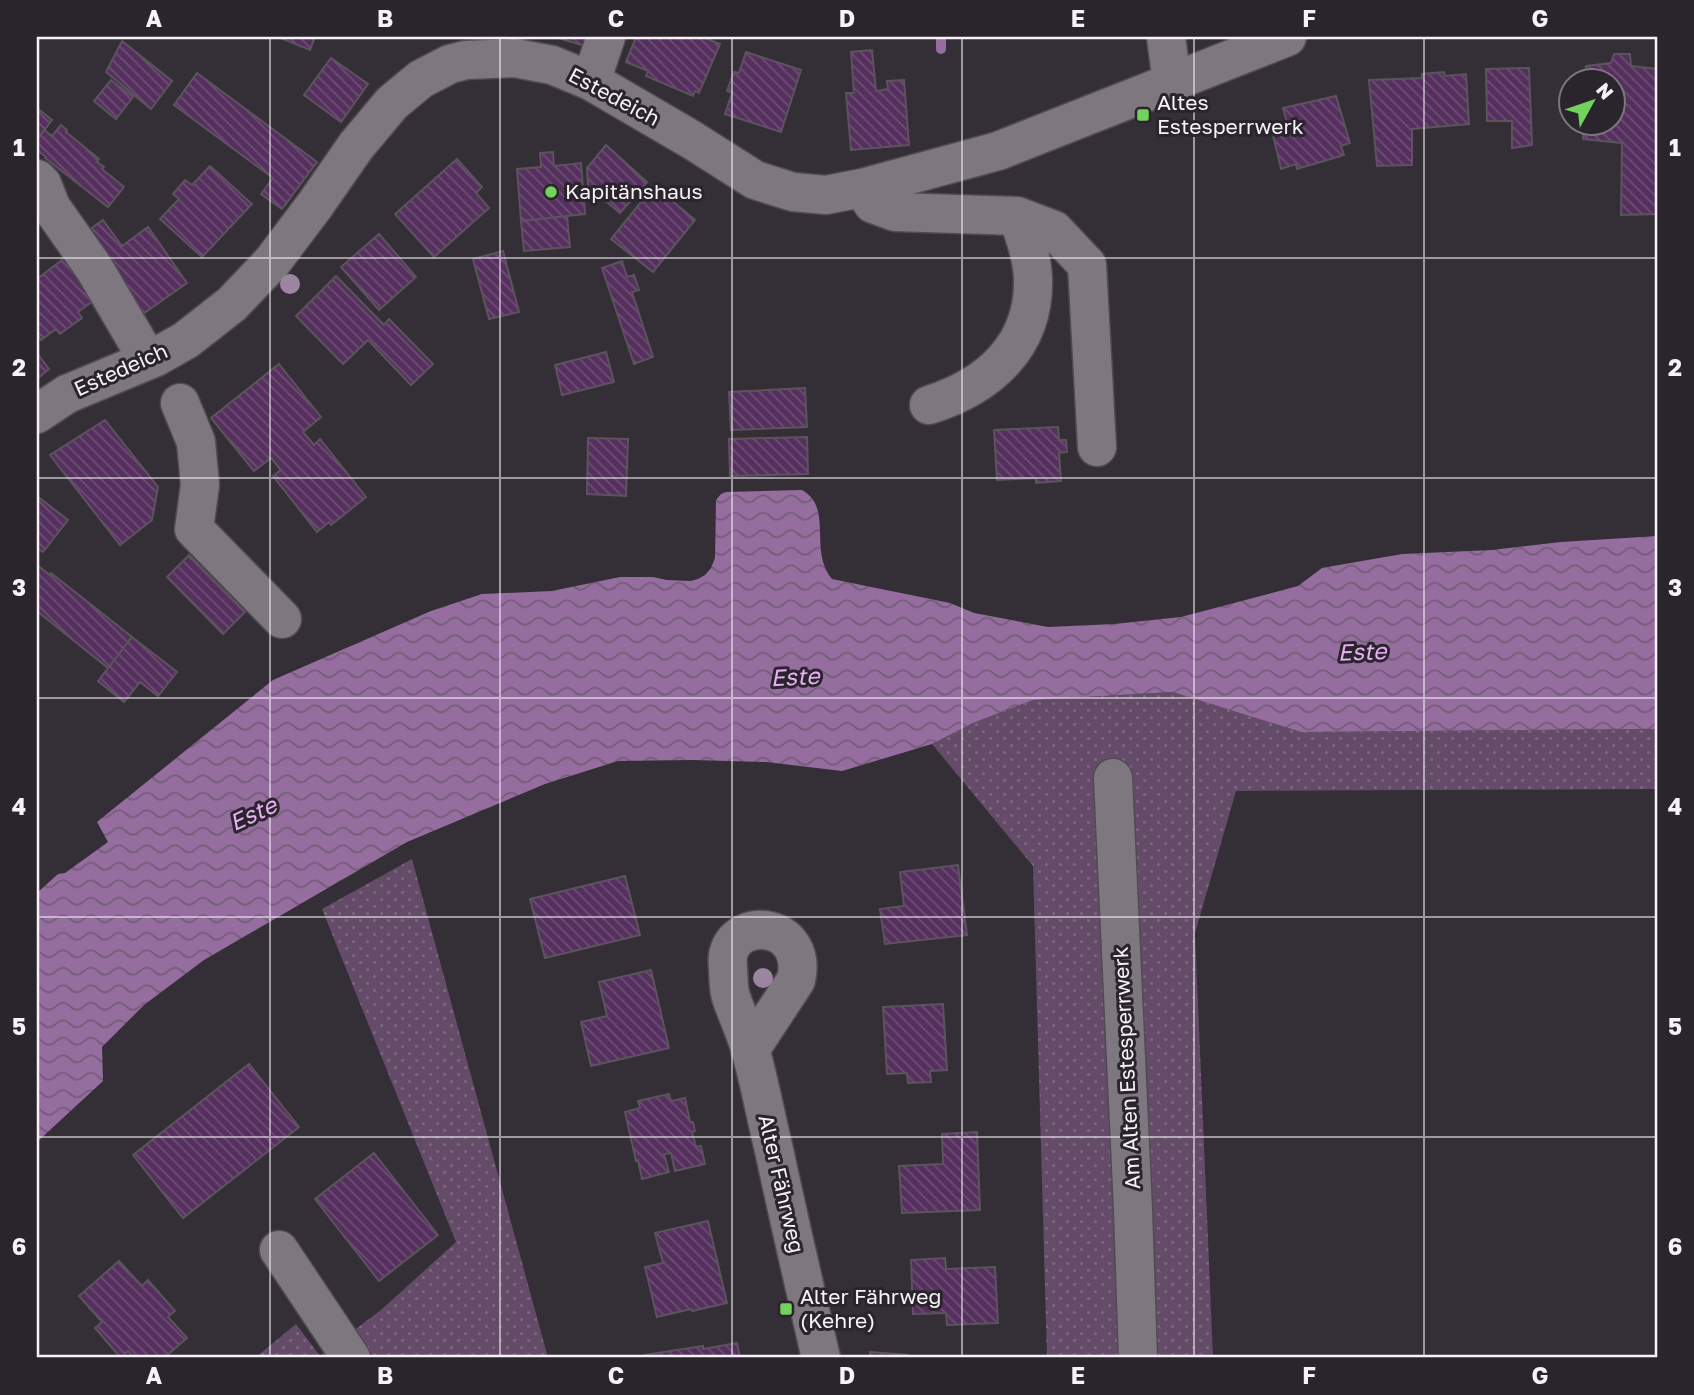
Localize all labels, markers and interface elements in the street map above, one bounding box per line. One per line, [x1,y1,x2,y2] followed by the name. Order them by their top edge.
[146,4,163,32] text: A
[377,4,393,32] text: B
[608,4,624,32] text: C
[839,4,855,32] text: D
[1071,4,1085,32] text: E
[1302,4,1316,32] text: F
[1532,4,1548,32] text: G
[564,61,665,131] street label: Estedeich
[1558,66,1628,136] north arrow
[1592,78,1619,104] text: N
[1157,89,1304,139] place label: Altes Estesperrwerk
[1135,107,1151,123] marker: Altes Estesperrwerk
[13,133,25,161] text: 1
[1669,133,1681,161] text: 1
[565,178,703,204] place label: Kapitänshaus
[543,184,559,200] marker: Kapitänshaus
[70,337,171,401] street label: Estedeich
[12,353,26,381] text: 2
[1668,353,1682,381] text: 2
[12,573,26,601] text: 3
[1668,573,1682,601] text: 3
[1337,636,1388,666] water label: Este
[770,661,822,691] water label: Este
[225,789,282,836] water label: Este
[12,792,26,820] text: 4
[1668,792,1682,820] text: 4
[1107,946,1145,1190] street label: Am Alten Estesperrwerk
[12,1012,26,1040] text: 5
[1668,1012,1682,1040] text: 5
[753,1112,811,1256] street label: Alter Fährweg
[12,1232,26,1260] text: 6
[1668,1232,1682,1260] text: 6
[800,1283,941,1333] place label: Alter Fährweg (Kehre)
[778,1301,794,1317] marker: Alter Fährweg (Kehre)
[146,1361,163,1389] text: A
[377,1361,393,1389] text: B
[608,1361,624,1389] text: C
[839,1361,855,1389] text: D
[1071,1361,1085,1389] text: E
[1302,1361,1316,1389] text: F
[1532,1361,1548,1389] text: G

